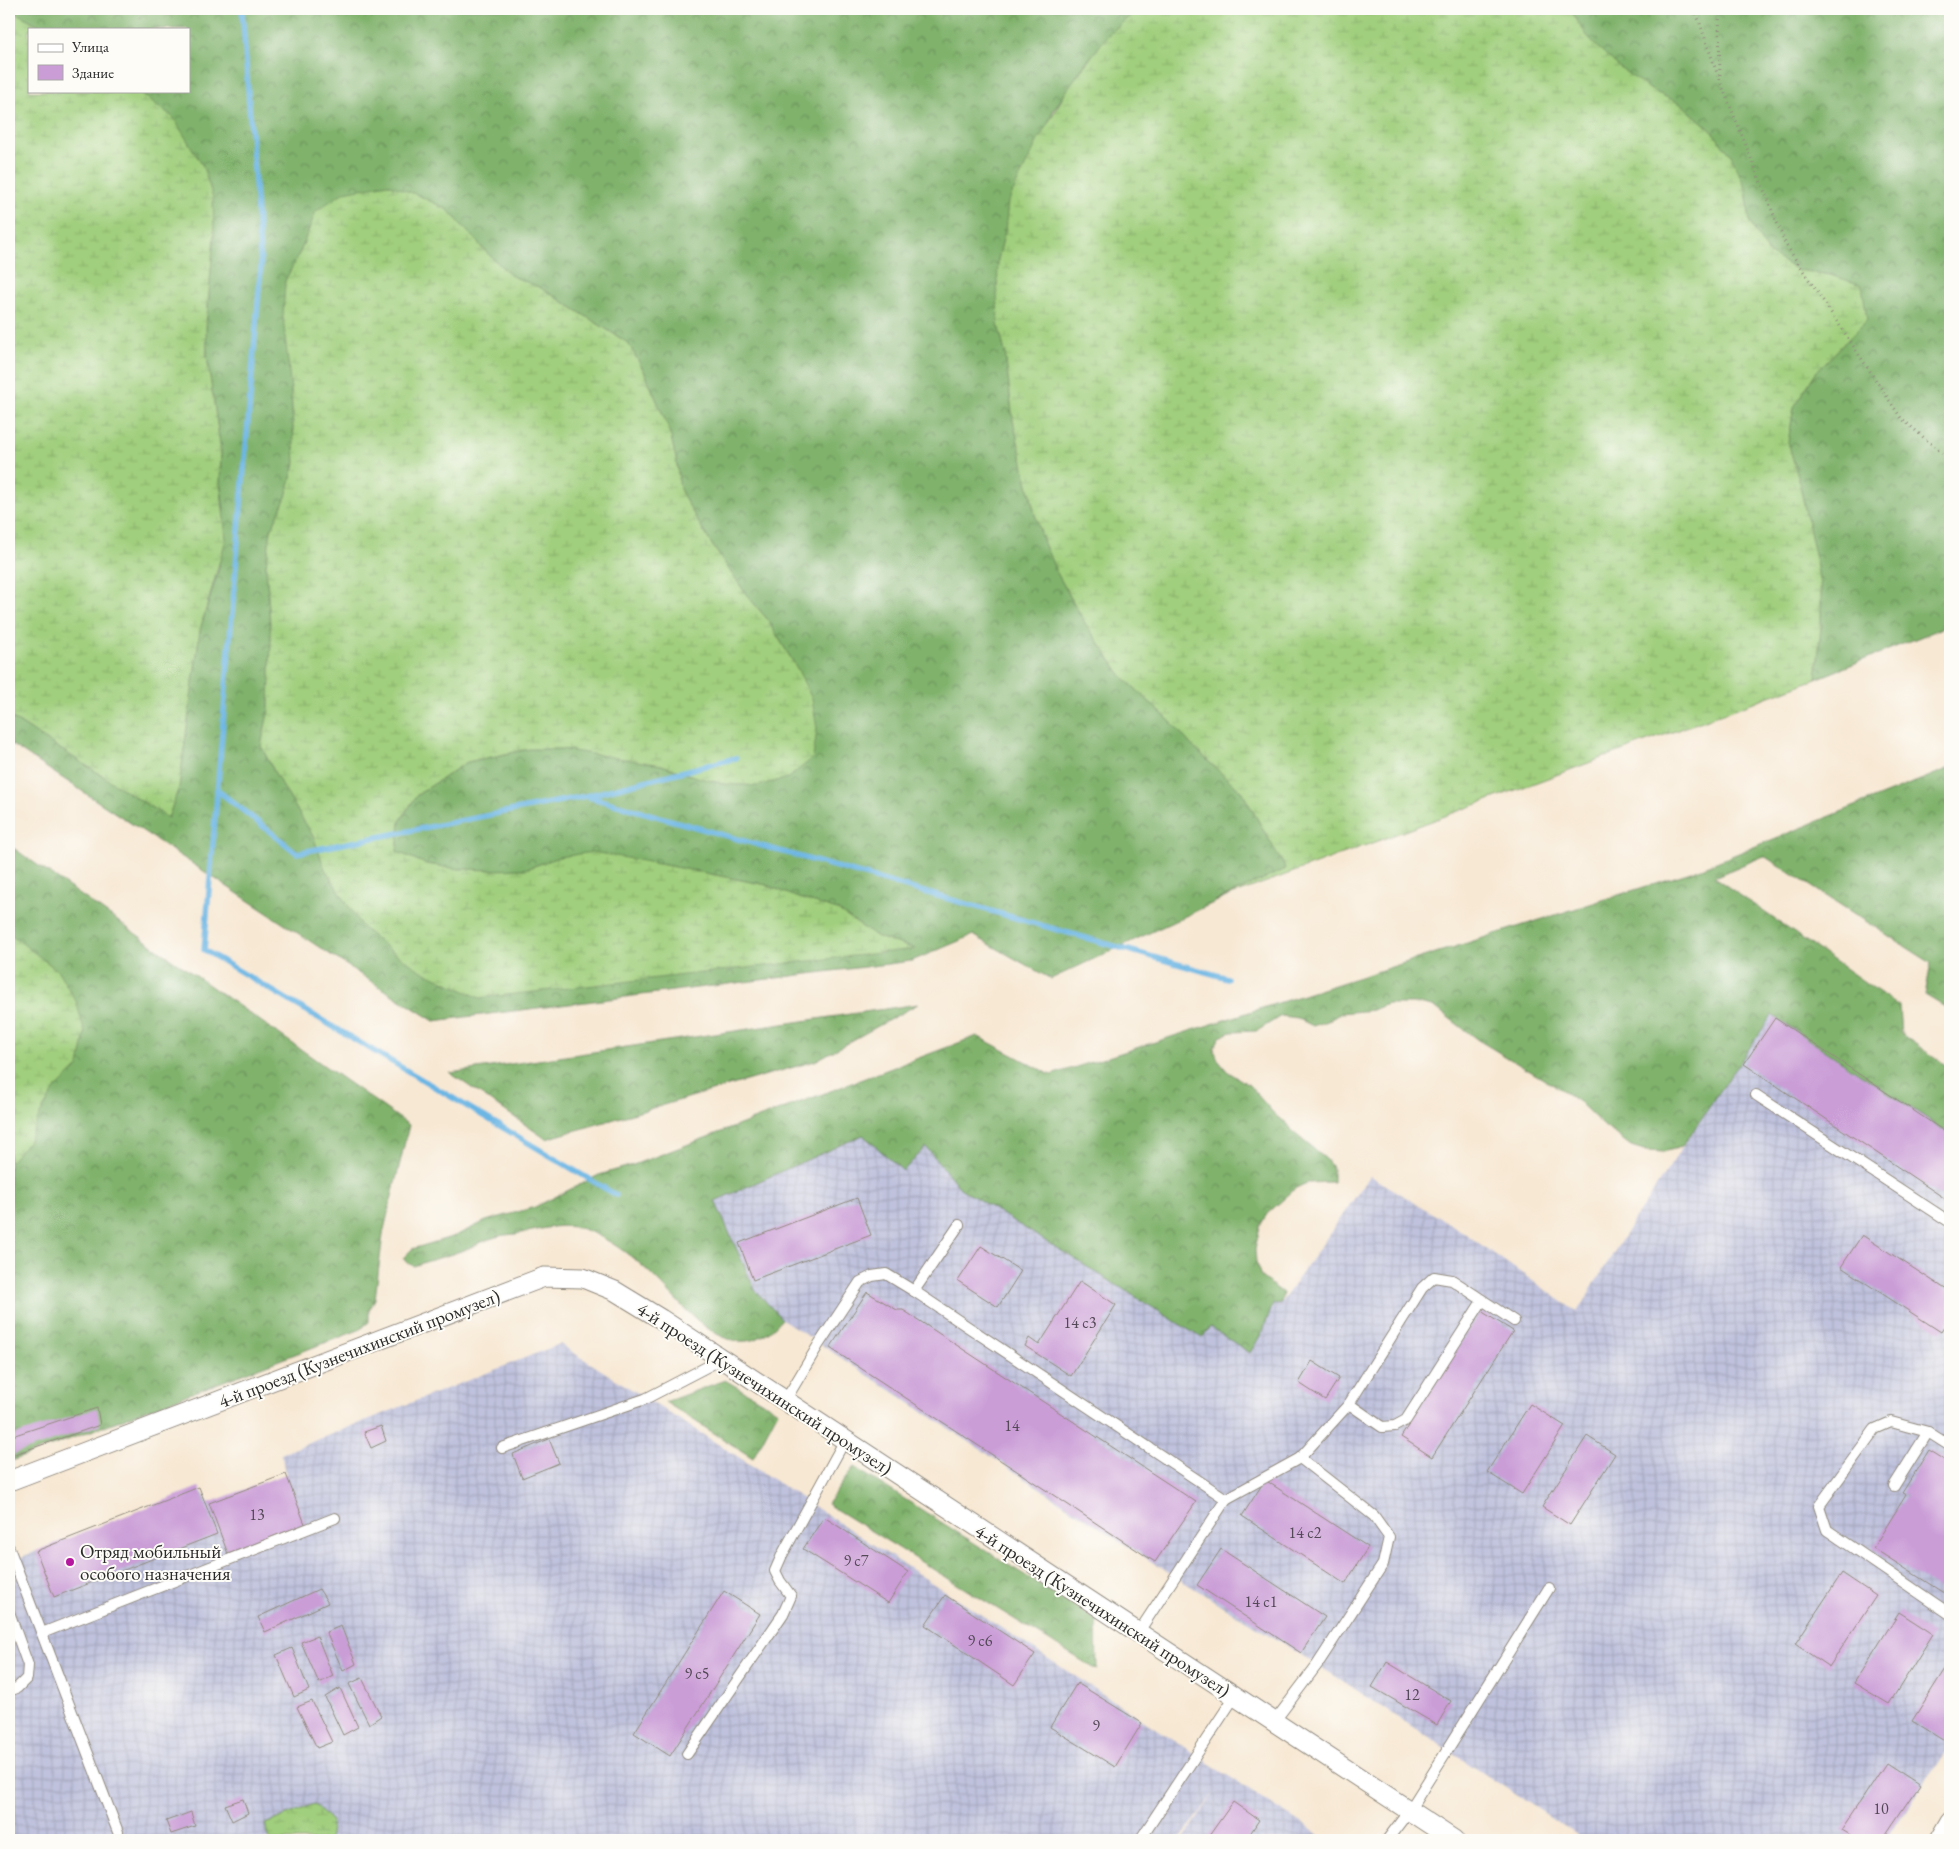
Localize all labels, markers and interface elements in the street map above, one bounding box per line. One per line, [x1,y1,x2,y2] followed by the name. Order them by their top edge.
[28,28,190,92] legend
[71,37,109,56] text: Улица
[72,63,114,82] text: Здание
[215,1283,504,1414] street label: 4-й проезд (Кузнечихинский промузел)
[632,1296,897,1480] street label: 4-й проезд (Кузнечихинский промузел)
[1064,1312,1097,1333] house number: 14 с3
[1004,1415,1020,1436] house number: 14
[249,1504,265,1525] house number: 13
[970,1518,1235,1702] street label: 4-й проезд (Кузнечихинский промузел)
[1289,1522,1322,1543] house number: 14 с2
[80,1539,231,1586] place label: Отряд мобильный особого назначения
[843,1550,869,1571] house number: 9 с7
[64,1556,76,1568] marker: Отряд мобильный особого назначения
[1245,1591,1277,1612] house number: 14 с1
[967,1630,993,1651] house number: 9 с6
[684,1663,710,1684] house number: 9 с5
[1404,1684,1420,1705] house number: 12
[1092,1715,1100,1736] house number: 9
[1873,1798,1889,1819] house number: 10

